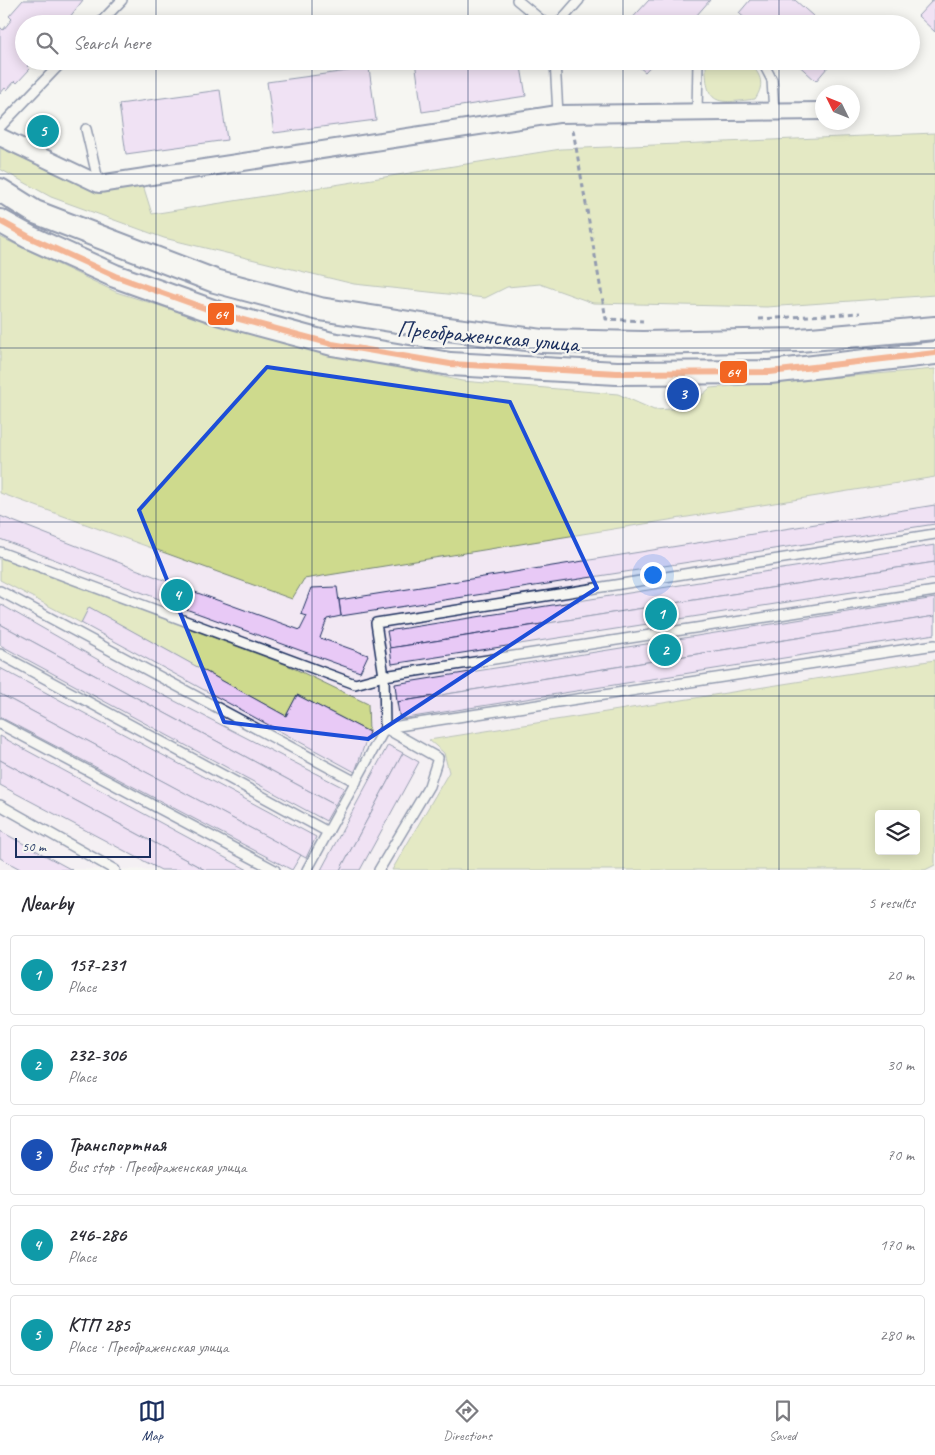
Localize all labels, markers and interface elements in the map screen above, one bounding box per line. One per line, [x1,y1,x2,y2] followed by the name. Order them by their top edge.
[15,15,920,70] search box
[33,29,61,57] icon: search
[73,31,150,55] text: Search here
[815,85,860,130] north arrow
[27,112,59,150] pin: 5
[207,302,235,326] line badge: 64
[215,306,229,323] text: 64
[396,313,582,359] street label: Преображенская улица
[719,360,748,384] line badge: 64
[727,364,741,381] text: 64
[667,375,699,413] pin: 3
[640,562,666,588] your location
[161,576,193,614] pin: 4
[645,595,677,633] pin: 1
[649,631,681,669] pin: 2
[875,810,920,855] map controls
[875,810,920,855] button: layers
[15,835,151,858] scale bar
[22,838,46,855] text: 50 m
[20,890,73,916] text: Nearby
[868,893,915,913] text: 5 results
[68,953,125,977] text: 157-231
[33,965,41,985] text: 1
[887,965,914,985] text: 20 m
[68,977,96,997] text: Place
[68,1043,126,1067] text: 232-306
[33,1055,41,1075] text: 2
[887,1055,914,1075] text: 30 m
[68,1067,96,1087] text: Place
[68,1133,166,1157] text: Транспортная
[33,1145,41,1165] text: 3
[887,1145,914,1165] text: 70 m
[68,1157,246,1177] text: Bus stop · Преображенская улица
[68,1223,126,1247] text: 246-286
[33,1235,41,1255] text: 4
[880,1235,914,1255] text: 170 m
[68,1247,96,1267] text: Place
[68,1313,129,1337] text: КТП 285
[34,1325,40,1345] text: 5
[880,1325,914,1345] text: 280 m
[68,1337,228,1357] text: Place · Преображенская улица
[138,1397,166,1444] tab: Map
[443,1397,492,1444] tab: Directions
[769,1397,797,1444] tab: Saved

